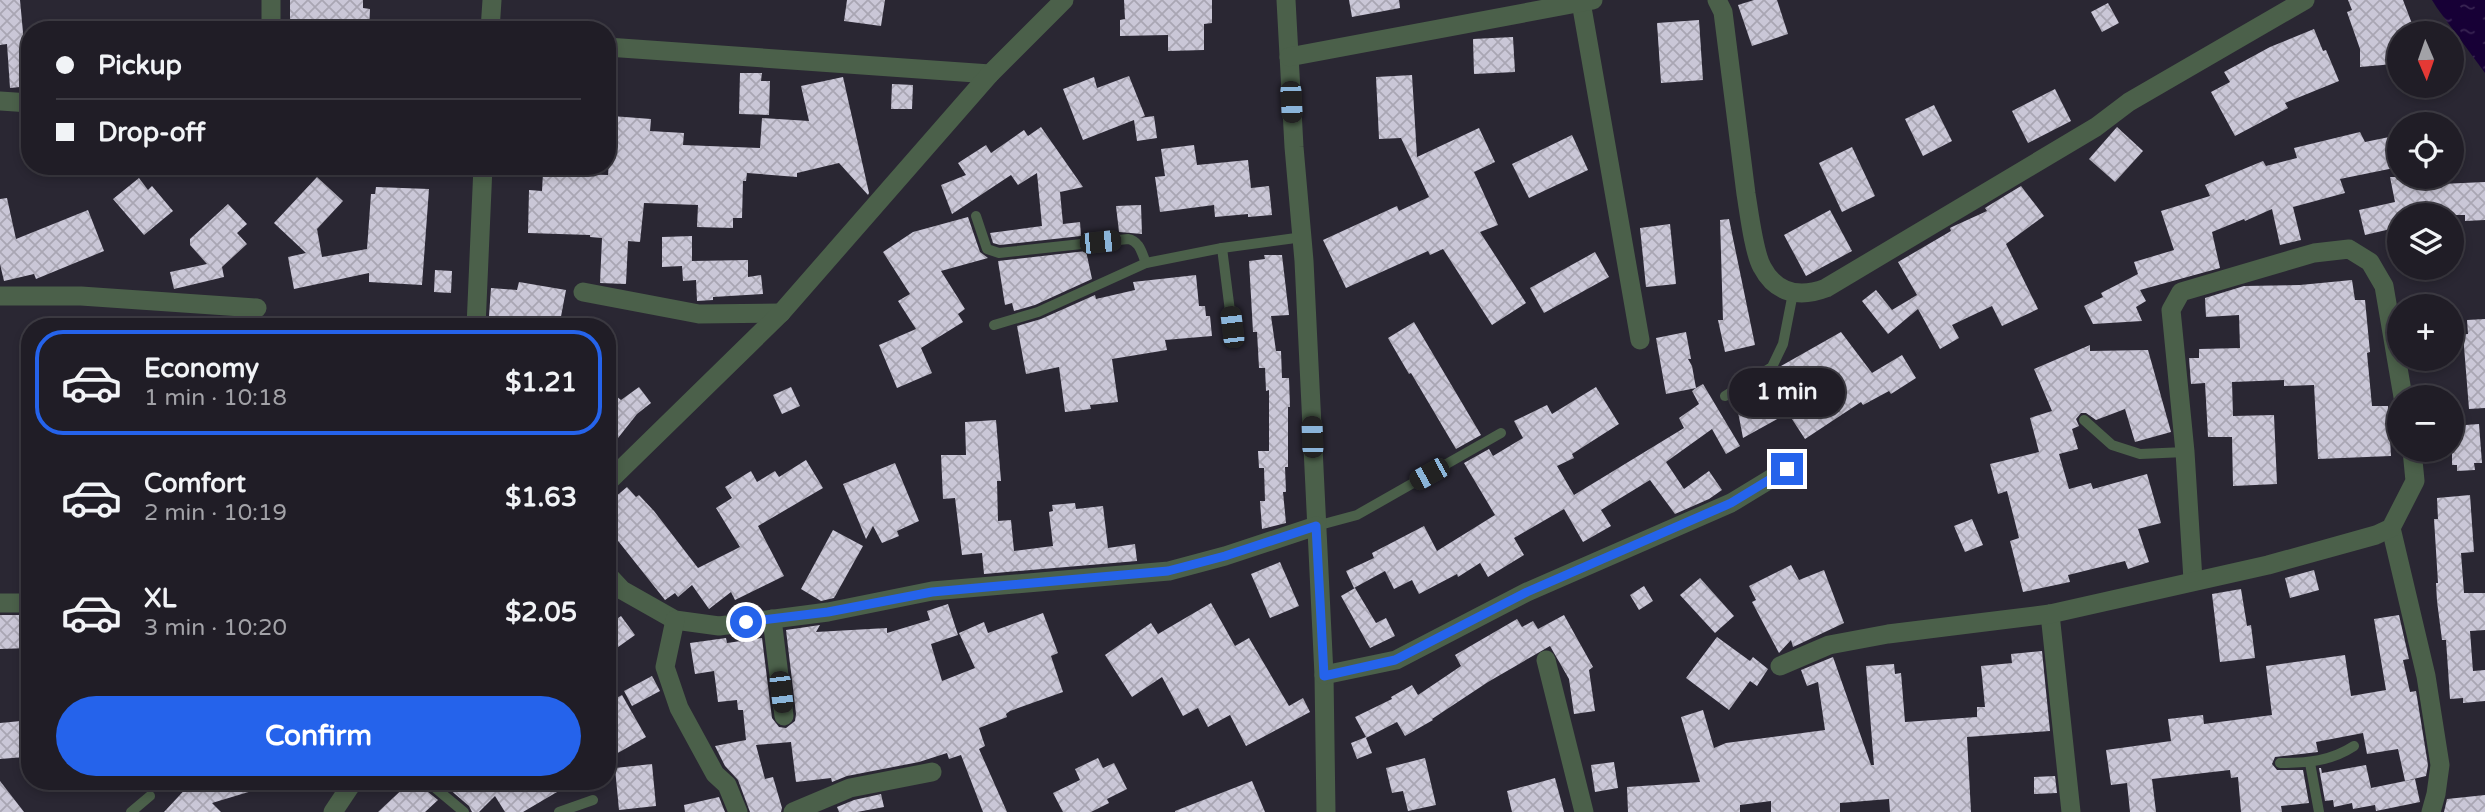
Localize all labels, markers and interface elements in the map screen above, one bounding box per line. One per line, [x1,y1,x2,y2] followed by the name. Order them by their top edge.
[2387,21,2464,98] north arrow
[2387,21,2464,462] map controls
[98,50,182,81] text: Pickup
[1280,80,1303,124] car
[2387,112,2464,189] button: locate
[98,117,205,148] text: Drop-off
[2387,203,2464,280] button: layers
[1079,229,1122,255] car
[2387,294,2464,371] button: +
[1220,305,1245,349] car
[60,351,123,414] icon: car
[144,353,259,384] text: Economy
[505,367,577,398] text: $1.21
[1729,368,1845,416] callout: 1 min
[1756,378,1818,406] text: 1 min
[144,384,287,412] text: 1 min · 10:18
[2387,385,2464,462] button: −
[1301,416,1324,458] car
[1771,453,1803,485] route end
[1406,455,1453,493] car
[60,466,123,529] icon: car
[144,468,246,499] text: Comfort
[505,482,577,513] text: $1.63
[144,499,287,527] text: 2 min · 10:19
[60,581,123,644] icon: car
[144,583,176,614] text: XL
[505,597,577,628] text: $2.05
[730,606,762,638] route start
[144,614,287,642] text: 3 min · 10:20
[769,670,794,714] car
[56,696,581,776] button: Confirm

